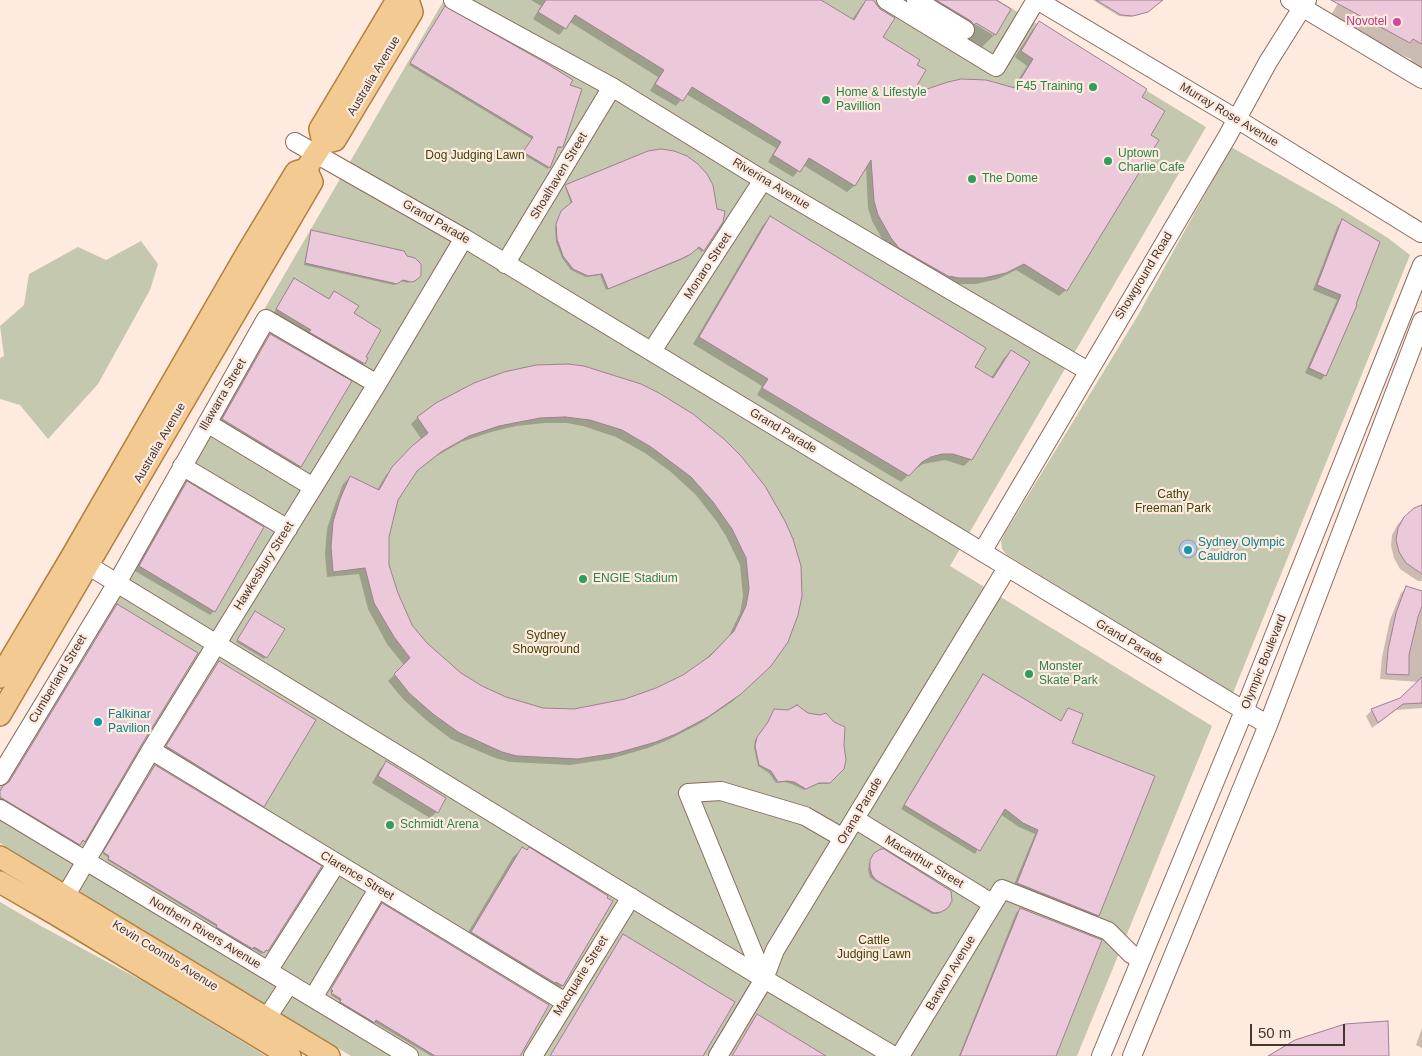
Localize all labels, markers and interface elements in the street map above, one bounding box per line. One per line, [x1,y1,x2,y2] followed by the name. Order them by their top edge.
[1346,15,1387,29] place label: Novotel
[1391,16,1403,28] marker: Novotel
[345,34,403,118] street label: Australia Avenue
[1016,80,1083,94] place label: F45 Training
[1177,80,1281,150] street label: Murray Rose Avenue
[1087,81,1099,93] marker: F45 Training
[836,86,927,114] place label: Home & Lifestyle Pavillion
[820,94,832,106] marker: Home & Lifestyle Pavillion
[527,130,591,222] street label: Shoalhaven Street
[1118,147,1185,175] place label: Uptown Charlie Cafe
[425,149,525,163] park label: Dog Judging Lawn
[730,155,812,213] street label: Riverina Avenue
[1102,155,1114,167] marker: Uptown Charlie Cafe
[982,172,1038,186] place label: The Dome
[966,173,978,185] marker: The Dome
[400,197,472,247] street label: Grand Parade
[681,230,735,302] street label: Monaro Street
[1112,230,1176,322] street label: Showground Road
[197,356,249,434] street label: Illawarra Street
[131,400,189,486] street label: Australia Avenue
[747,405,819,457] street label: Grand Parade
[1135,488,1211,516] park label: Cathy Freeman Park
[231,519,297,613] street label: Hawkesbury Street
[1198,536,1285,564] place label: Sydney Olympic Cauldron
[1182,544,1194,556] marker: Sydney Olympic Cauldron
[593,572,678,586] place label: ENGIE Stadium
[577,573,589,585] marker: ENGIE Stadium
[1238,613,1290,711] street label: Olympic Boulevard
[1093,616,1165,668] street label: Grand Parade
[512,629,580,657] park label: Sydney Showground
[26,632,90,726] street label: Cumberland Street
[1039,660,1098,688] place label: Monster Skate Park
[1023,668,1035,680] marker: Monster Skate Park
[108,708,151,736] place label: Falkinar Pavilion
[92,716,104,728] marker: Falkinar Pavilion
[834,775,886,847] street label: Orana Parade
[400,818,479,832] place label: Schmidt Arena
[384,819,396,831] marker: Schmidt Arena
[882,833,966,891] street label: Macarthur Street
[318,848,396,904] street label: Clarence Street
[147,894,263,972] street label: Northern Rivers Avenue
[110,918,220,994] street label: Kevin Coombs Avenue
[551,933,611,1019] street label: Macquarie Street
[923,933,979,1013] street label: Barwon Avenue
[837,934,911,962] park label: Cattle Judging Lawn
[1252,1014,1347,1046] scale bar
[1258,1024,1291,1041] text: 50 m

